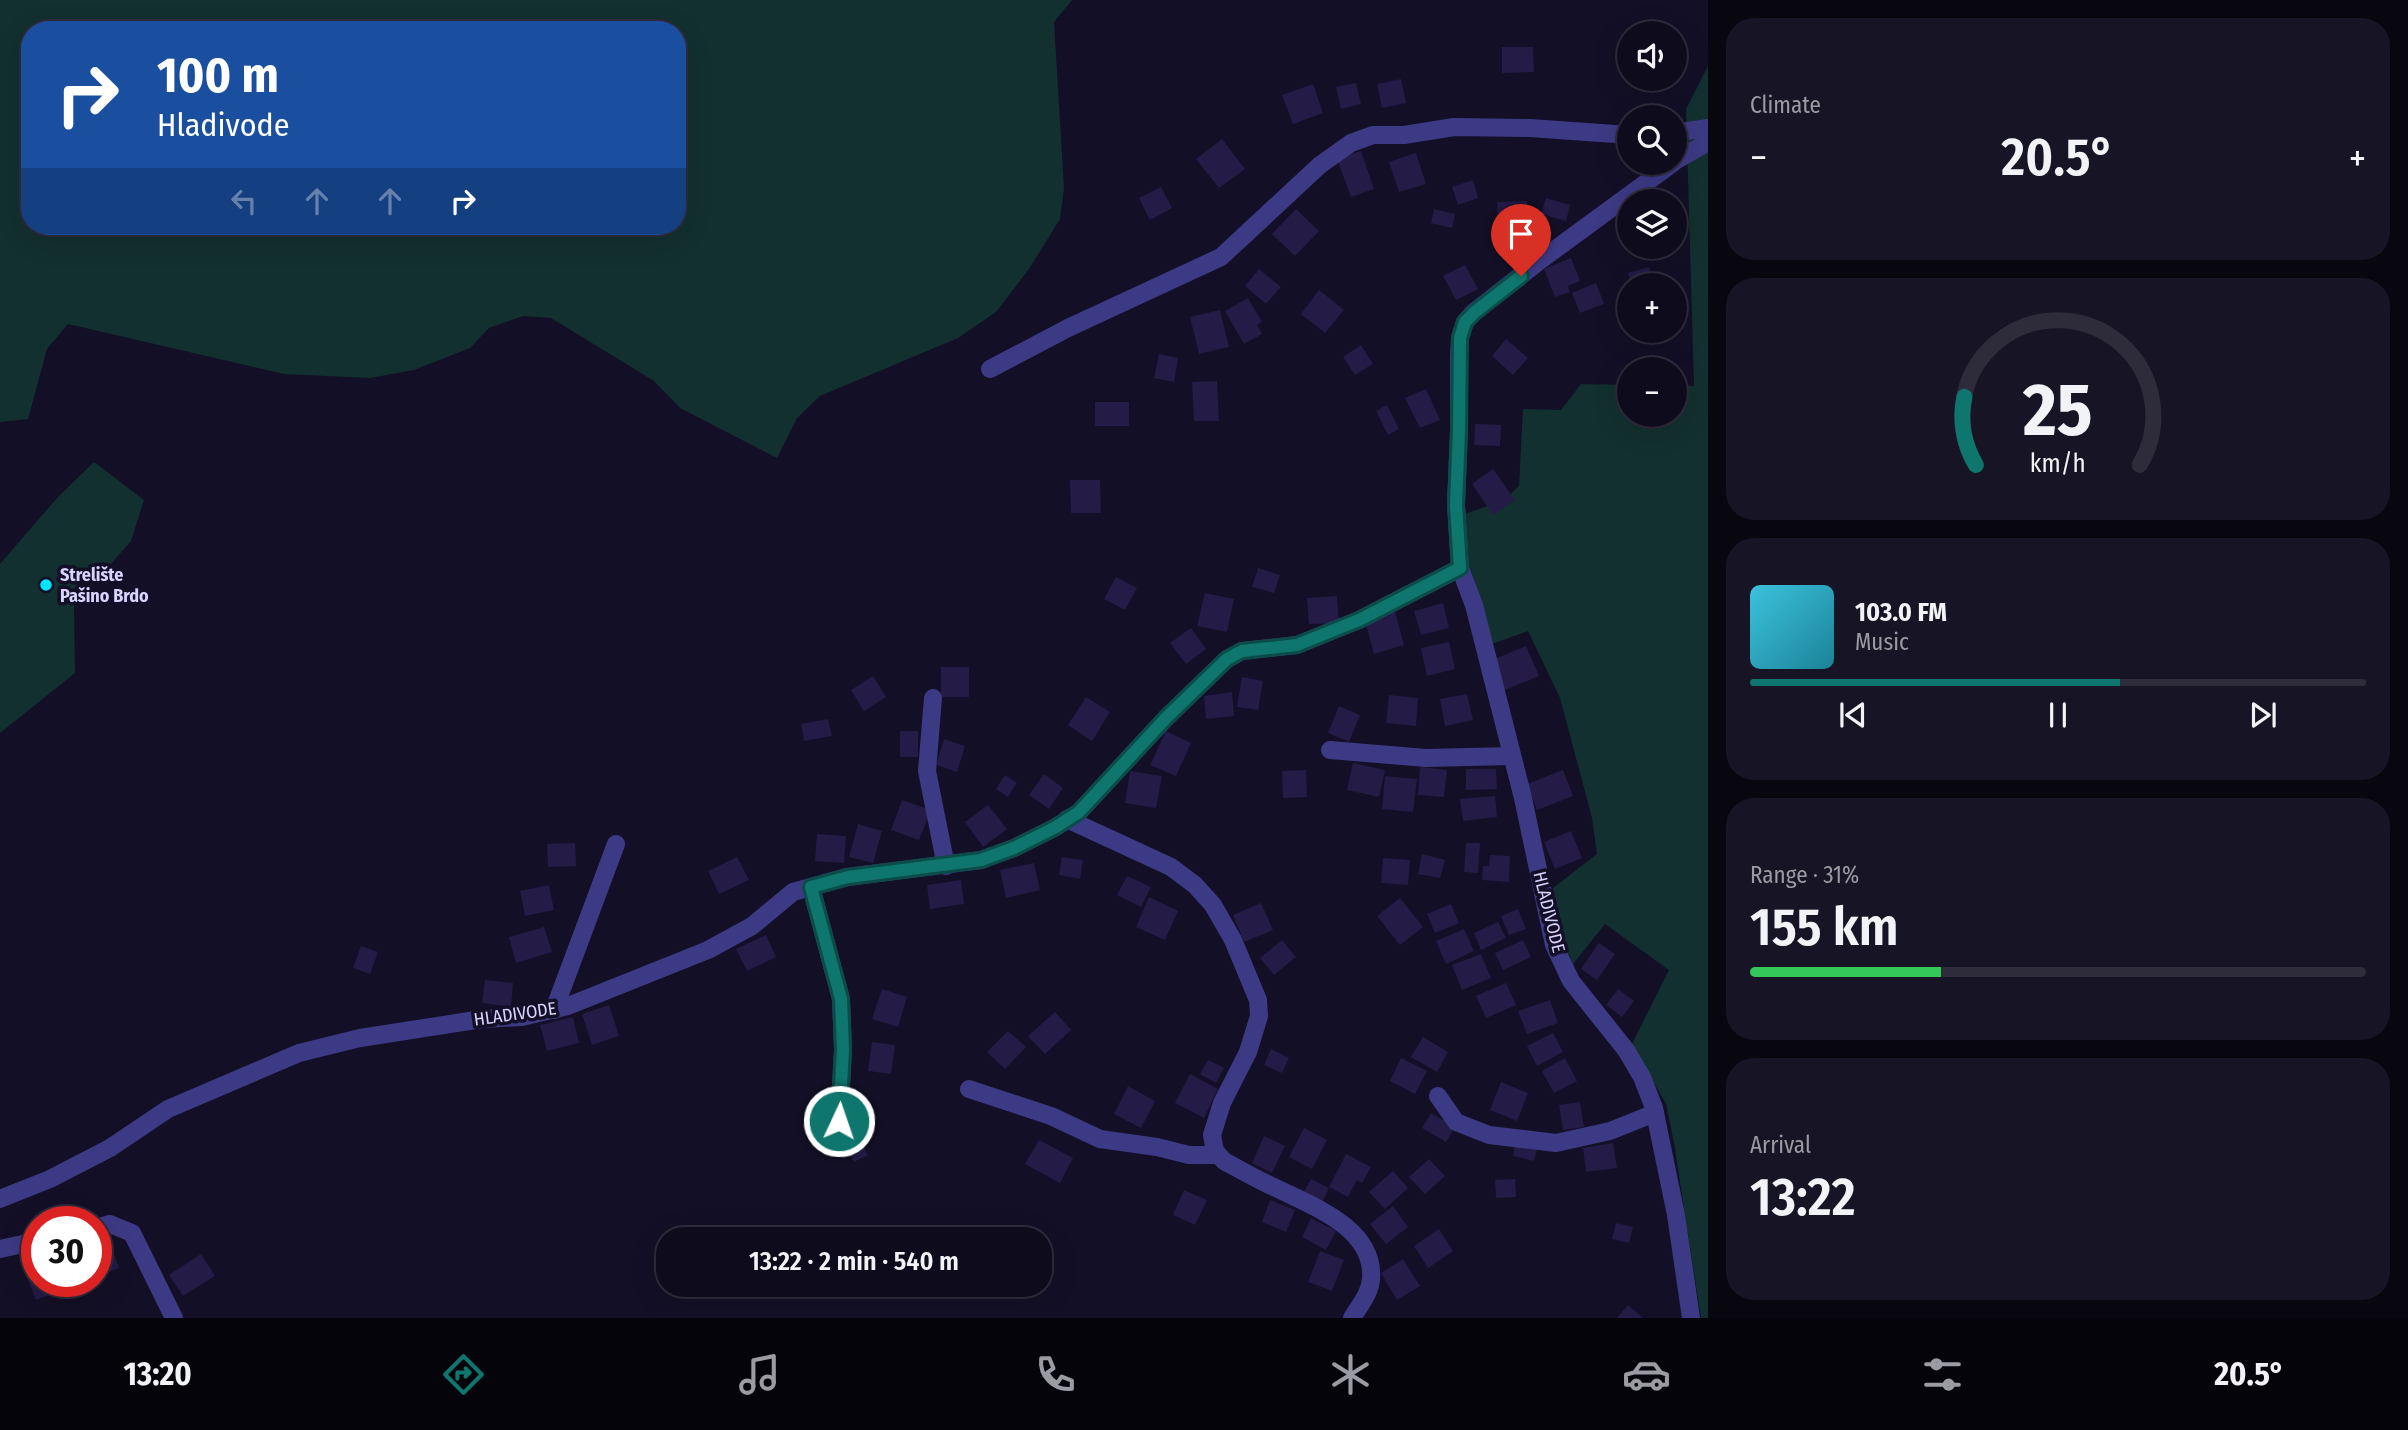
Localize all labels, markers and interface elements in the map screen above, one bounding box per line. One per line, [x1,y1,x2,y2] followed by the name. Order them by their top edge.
[1617,21,1687,427] map controls
[1617,21,1687,91] button: sound
[157,46,279,105] text: 100 m
[42,49,133,140] icon: right
[1750,91,1821,119] text: Climate
[1617,105,1687,175] button: search
[157,106,289,144] text: Hladivode
[2001,126,2115,189] text: 20.5°
[1750,135,1767,181] text: −
[2349,135,2366,181] text: +
[225,182,263,220] icon: left
[298,182,336,220] icon: ahead
[371,182,409,220] icon: ahead
[444,182,482,220] icon: right
[1617,189,1687,259] button: layers
[1491,204,1551,276] pin
[1502,215,1540,253] icon: arrive
[1617,273,1687,343] button: +
[1617,357,1687,427] button: −
[2022,367,2093,454] text: 25
[2030,449,2086,479] text: km/h
[60,564,149,607] place label: Strelište Pašino Brdo
[38,577,54,593] marker: Strelište Pašino Brdo
[1855,597,1947,628] text: 103.0 FM
[1855,628,1909,656] text: Music
[1834,696,1872,734] icon: previous
[2039,696,2077,734] icon: pause
[2244,696,2282,734] icon: next
[1750,861,1859,889] text: Range · 31%
[1528,869,1570,955] street label: HLADIVODE
[1750,896,1898,959] text: 155 km
[472,997,558,1031] street label: HLADIVODE
[802,1084,876,1158] position arrow
[1750,1131,1811,1159] text: Arrival
[1750,1166,1856,1229] text: 13:22
[21,1206,112,1297] speed limit sign: 30
[749,1246,959,1277] text: 13:22 · 2 min · 540 m
[439,1350,488,1399] icon: directions
[735,1350,784,1399] icon: music
[1031,1350,1080,1399] icon: phone
[1326,1350,1375,1399] icon: climate
[1622,1350,1671,1399] icon: car
[1918,1350,1967,1399] icon: filters
[123,1355,192,1393] text: 13:20
[2214,1355,2285,1393] text: 20.5°

